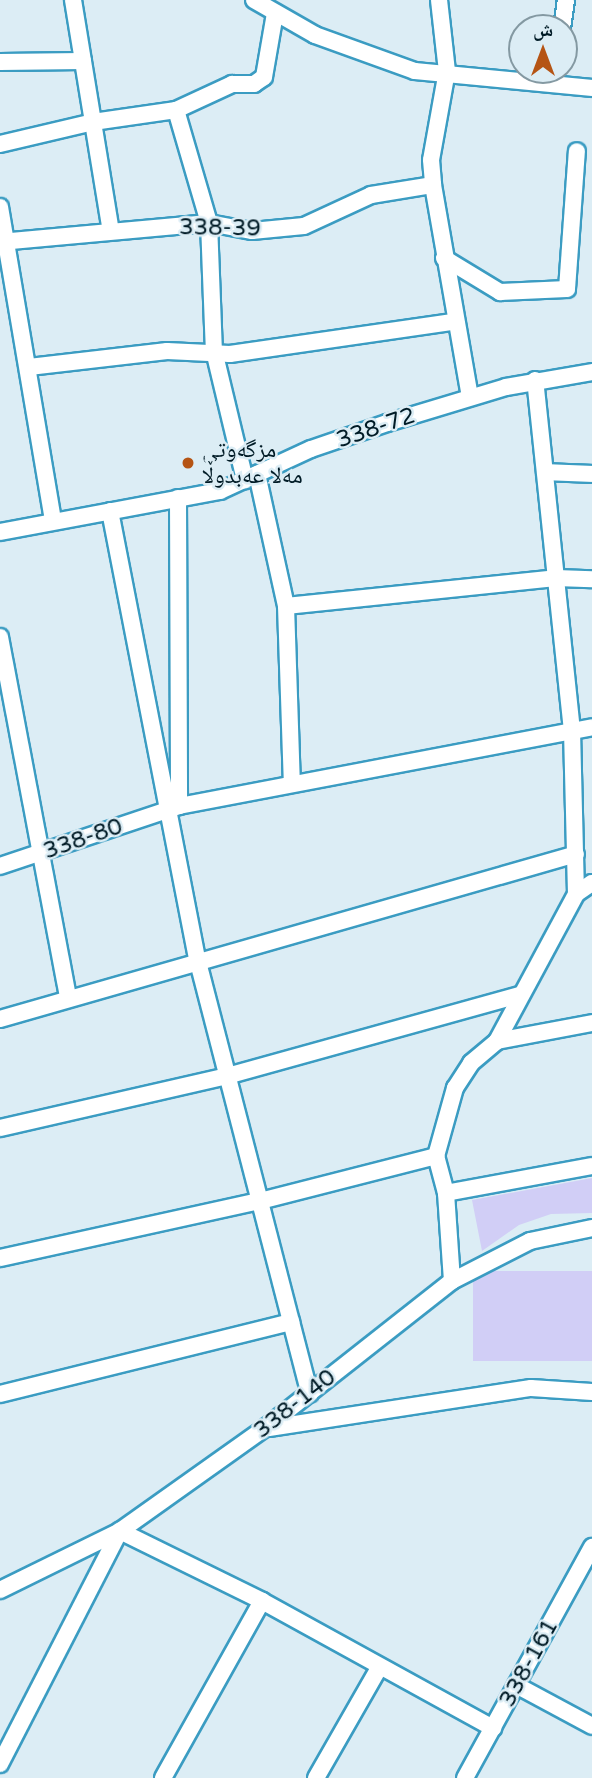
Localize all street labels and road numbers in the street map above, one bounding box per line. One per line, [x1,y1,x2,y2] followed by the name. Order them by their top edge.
[179,213,261,243] street label: 338-39
[333,402,419,454] street label: 338-72
[40,813,126,865] street label: 338-80
[249,1364,341,1444] street label: 338-140
[494,1614,564,1712] street label: 338-161

